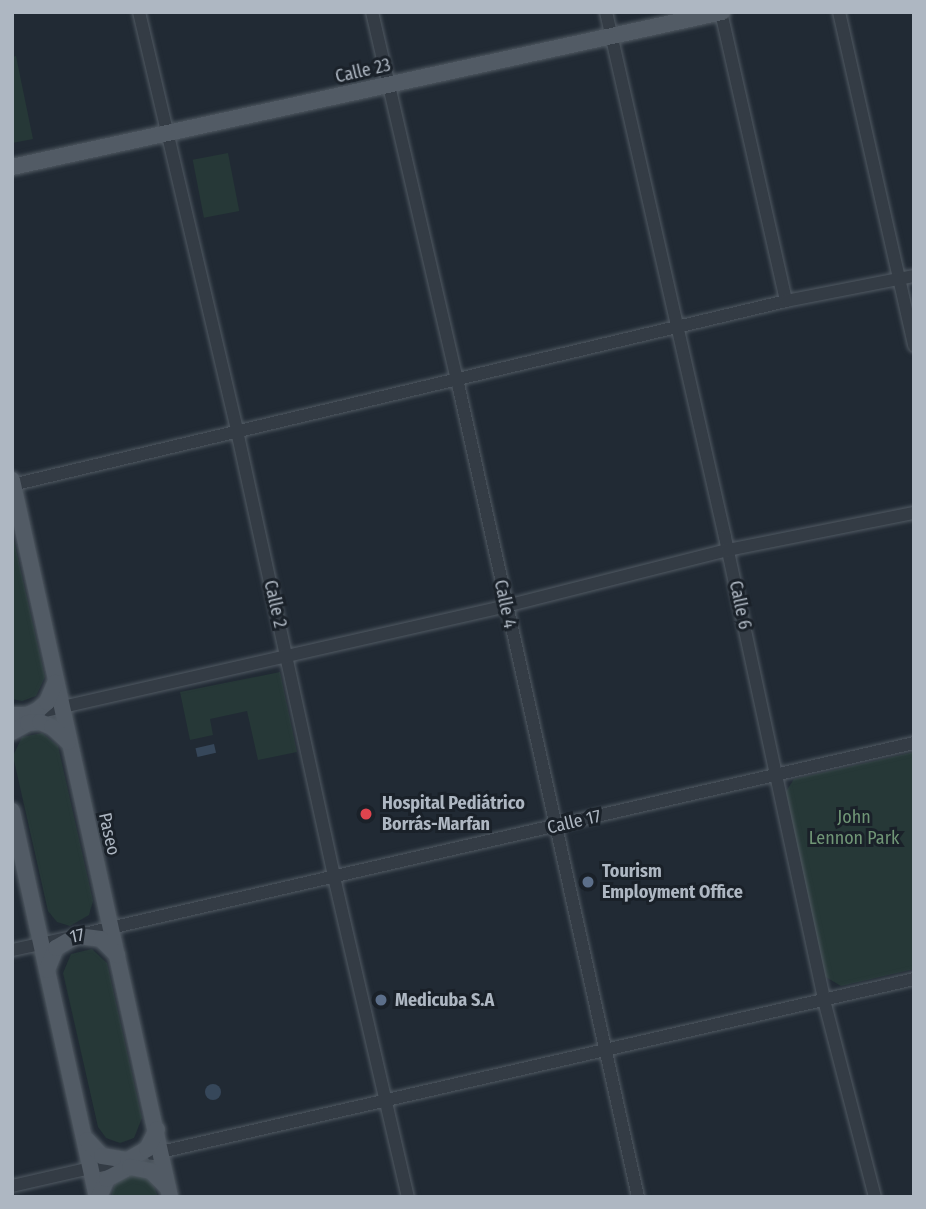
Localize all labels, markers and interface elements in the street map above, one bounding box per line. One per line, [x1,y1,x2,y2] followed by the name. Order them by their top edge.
[333,54,393,88] street label: Calle 23
[259,578,291,630] street label: Calle 2
[489,578,521,630] street label: Calle 4
[724,579,756,631] street label: Calle 6
[382,793,525,836] place label: Hospital Pediátrico Borrás-Marfan
[356,804,376,824] marker: Hospital Pediátrico Borrás-Marfan
[545,805,603,839] street label: Calle 17
[809,807,899,850] park label: John Lennon Park
[94,811,124,857] street label: Paseo
[602,861,743,903] place label: Tourism Employment Office
[580,874,596,890] marker: Tourism Employment Office
[68,924,86,948] street label: 17
[395,989,494,1011] place label: Medicuba S.A
[373,992,389,1008] marker: Medicuba S.A

